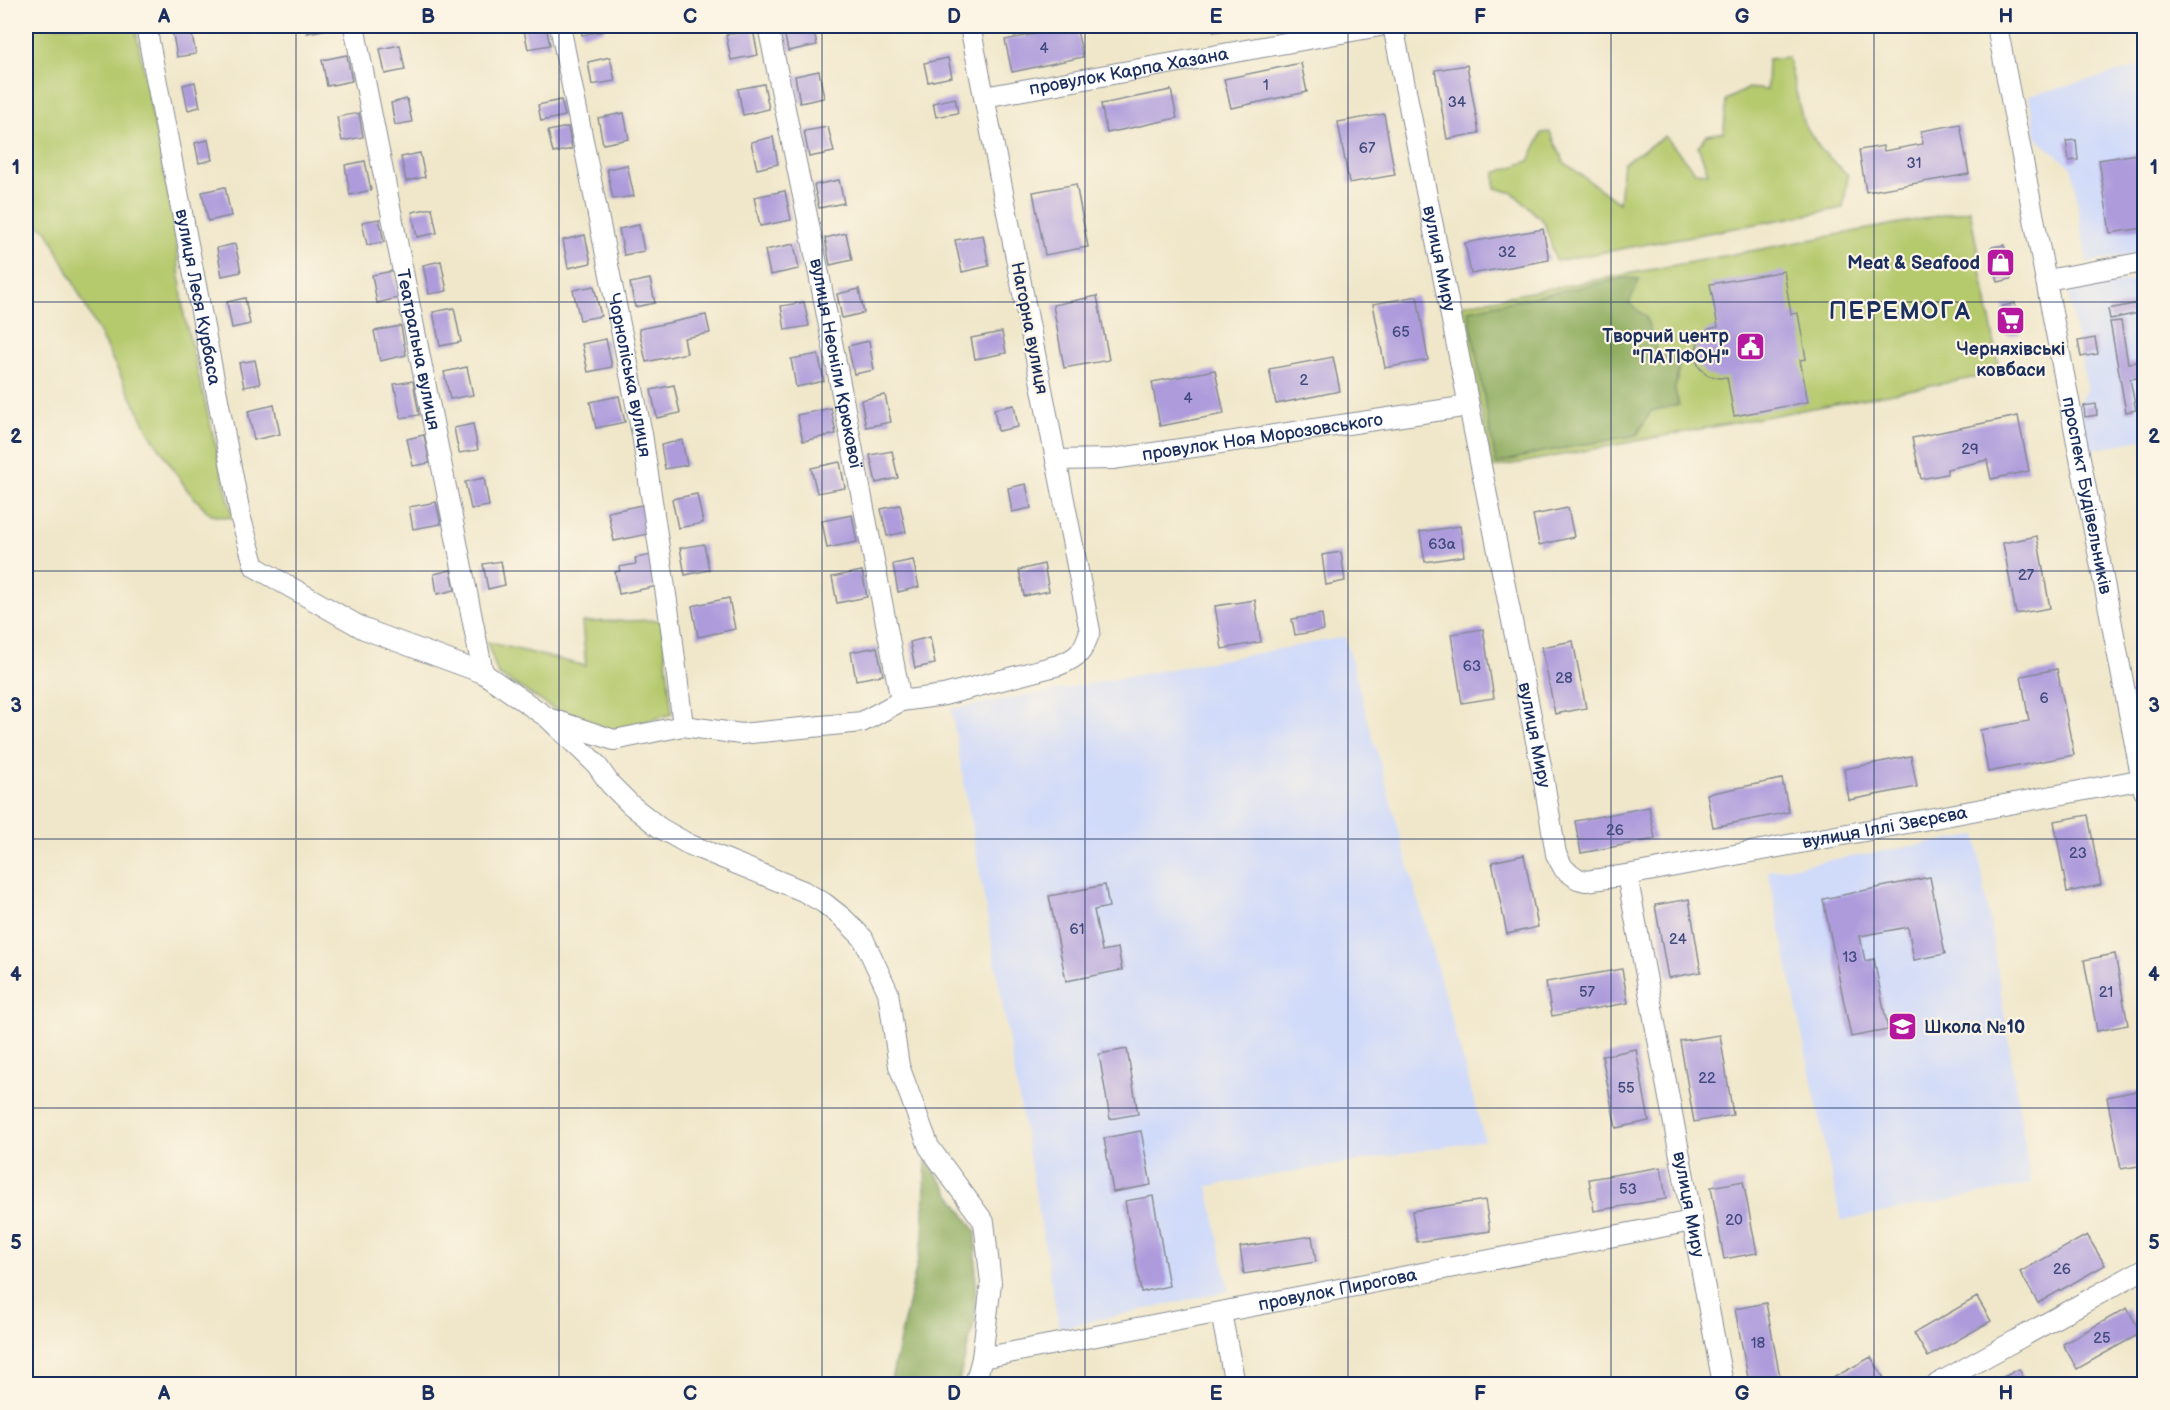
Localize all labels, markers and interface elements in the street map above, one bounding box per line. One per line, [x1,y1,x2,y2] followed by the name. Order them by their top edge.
[157,5,171,29] text: A
[421,5,435,29] text: B
[683,5,697,29] text: C
[947,5,961,29] text: D
[1210,5,1223,29] text: E
[1474,5,1486,29] text: F
[1735,5,1750,29] text: G
[1999,5,2013,29] text: H
[1039,39,1049,58] house number: 4
[1028,43,1230,100] street label: провулок Карпа Хазана
[1263,76,1269,95] house number: 1
[1448,93,1466,112] house number: 34
[1359,139,1376,158] house number: 67
[1906,154,1922,173] house number: 31
[12,156,20,180] text: 1
[2150,156,2158,180] text: 1
[1418,204,1460,314] street label: вулиця Миру
[171,207,225,387] street label: вулиця Леся Курбаса
[1498,243,1516,262] house number: 32
[1985,247,2017,279] shop icon: Meat & Seafood
[1847,253,1980,274] place label: Meat & Seafood
[805,257,866,471] street label: вулиця Неоніли Крюкової
[1006,260,1053,396] street label: Нагорна вулиця
[392,267,444,432] street label: Театральна вулиця
[603,291,655,459] street label: Чорноліська вулиця
[1829,297,1971,326] district label: ПЕРЕМОГА
[1995,304,2027,336] supermarket icon: Черняхівські ковбаси
[1392,323,1410,342] house number: 65
[1602,326,1729,368] place label: Творчий центр "ПАТІФОН"
[1734,330,1766,362] public building icon: Творчий центр "ПАТІФОН"
[1957,339,2065,381] place label: Черняхівські ковбаси
[1300,371,1309,390] house number: 2
[1183,389,1193,408] house number: 4
[2057,395,2116,597] street label: проспект Будівельників
[1141,409,1384,466] street label: провулок Ноя Морозовського
[10,425,22,449] text: 2
[2148,425,2160,449] text: 2
[1961,440,1979,459] house number: 29
[1428,535,1456,554] house number: 63а
[2018,566,2035,585] house number: 27
[1463,657,1481,676] house number: 63
[1555,669,1573,688] house number: 28
[1514,680,1555,790] street label: вулиця Миру
[2039,689,2049,708] house number: 6
[10,694,22,718] text: 3
[2148,694,2160,718] text: 3
[1801,802,1969,853] street label: вулиця Іллі Звєрєва
[1606,821,1624,840] house number: 26
[2069,844,2087,863] house number: 23
[1070,920,1084,939] house number: 61
[1669,930,1687,949] house number: 24
[1842,948,1858,967] house number: 13
[10,963,22,987] text: 4
[2148,963,2160,987] text: 4
[1579,983,1596,1002] house number: 57
[2099,983,2113,1002] house number: 21
[1887,1011,1919,1043] school or university icon: Школа №10
[1924,1017,2025,1038] place label: Школа №10
[1698,1069,1716,1088] house number: 22
[1617,1079,1635,1098] house number: 55
[1668,1150,1709,1260] street label: вулиця Миру
[1619,1180,1637,1199] house number: 53
[1725,1211,1743,1230] house number: 20
[10,1231,22,1255] text: 5
[2148,1231,2160,1255] text: 5
[2053,1260,2071,1279] house number: 26
[1257,1264,1419,1315] street label: провулок Пирогова
[2093,1329,2111,1348] house number: 25
[1751,1334,1766,1353] house number: 18
[157,1382,171,1406] text: A
[421,1382,435,1406] text: B
[683,1382,697,1406] text: C
[947,1382,961,1406] text: D
[1210,1382,1223,1406] text: E
[1474,1382,1486,1406] text: F
[1735,1382,1750,1406] text: G
[1999,1382,2013,1406] text: H

